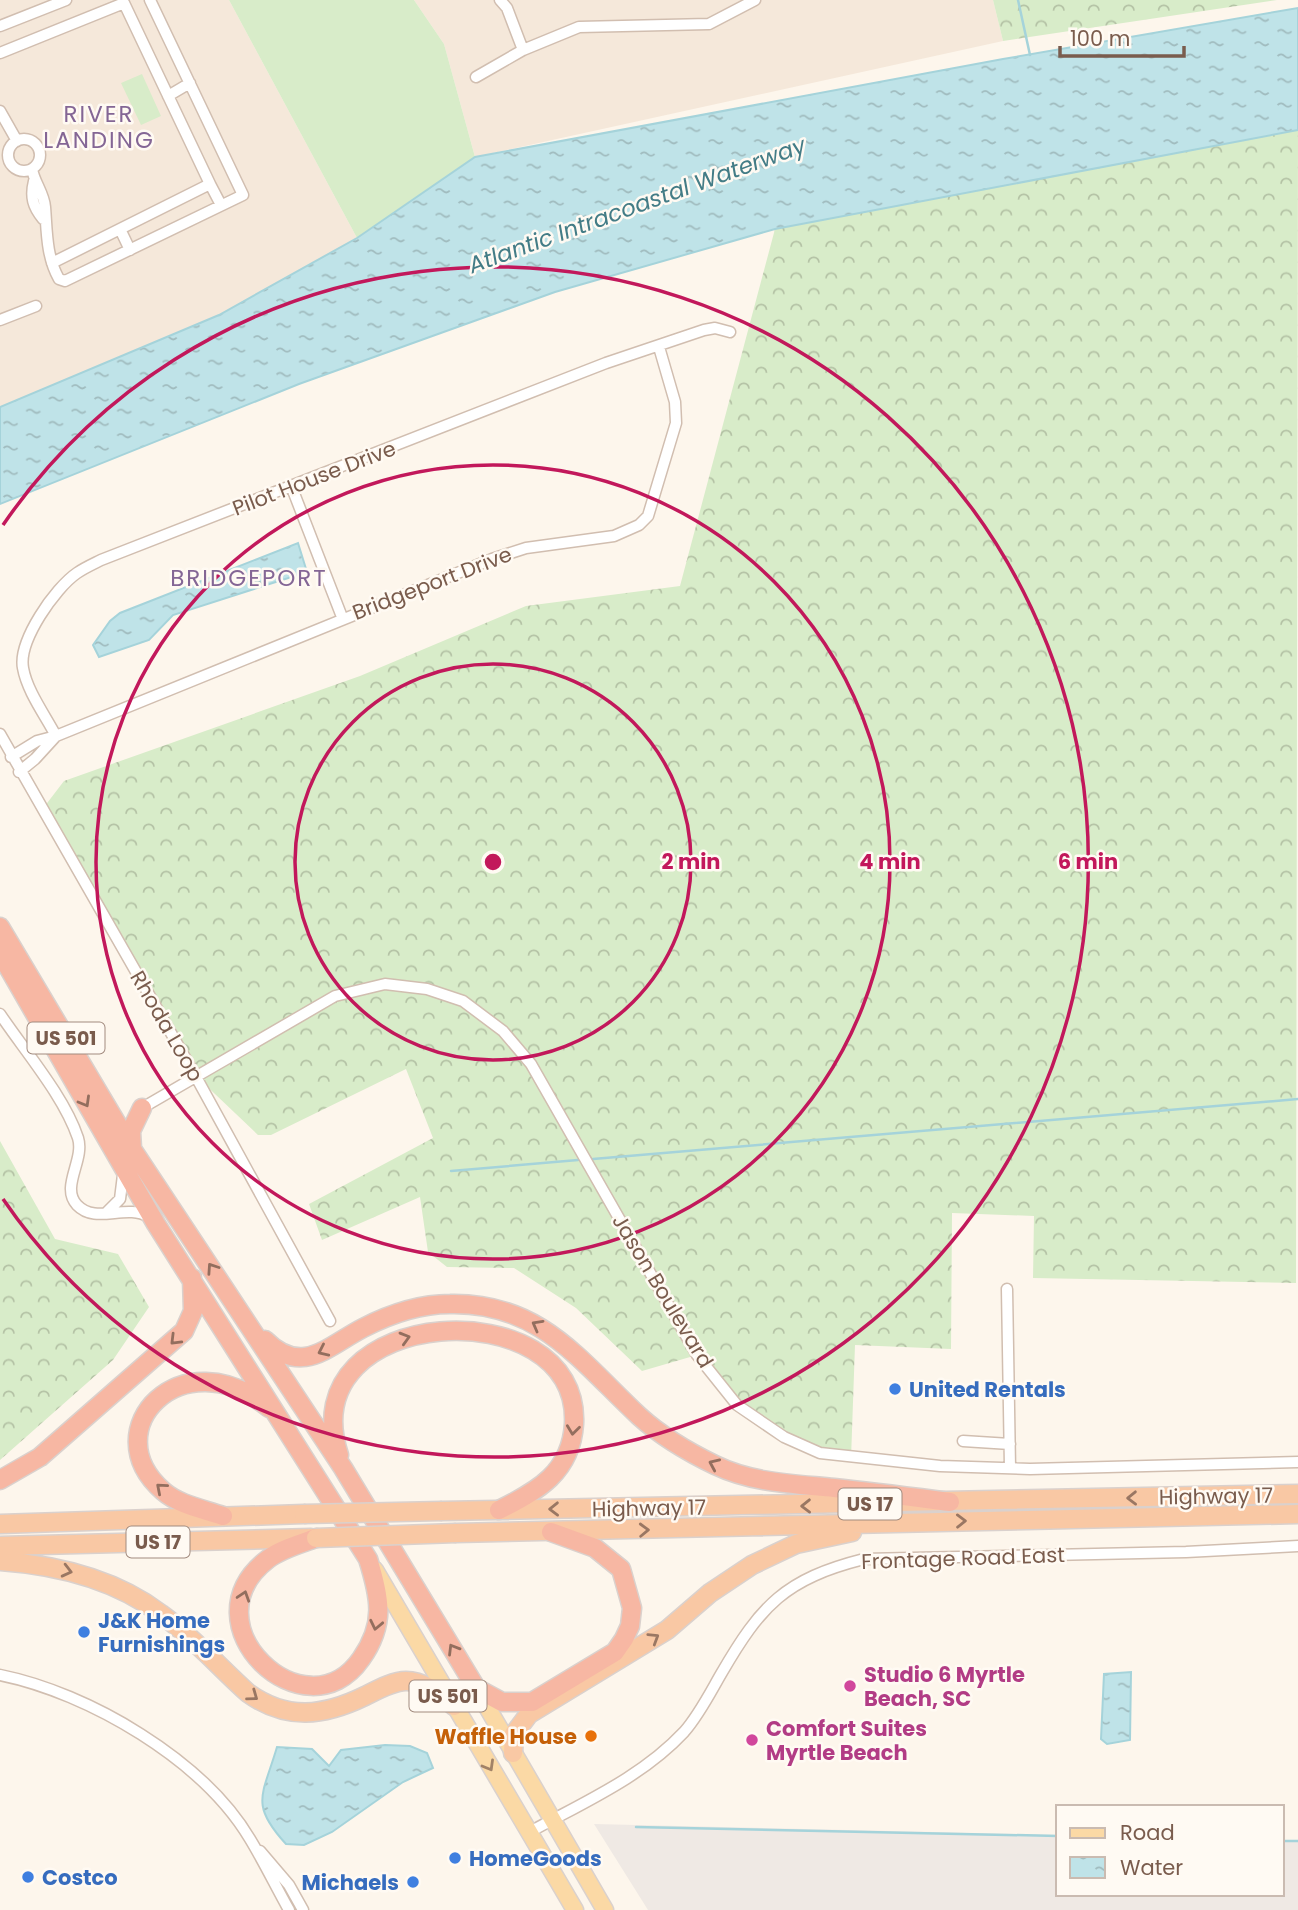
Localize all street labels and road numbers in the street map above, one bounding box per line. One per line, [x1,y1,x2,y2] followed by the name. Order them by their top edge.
[228,433,400,523] street label: Pilot House Drive
[348,539,516,627] street label: Bridgeport Drive
[123,965,211,1087] street label: Rhoda Loop
[28,1022,104,1054] road number: US 501
[606,1209,720,1373] street label: Jason Boulevard
[1159,1481,1273,1511] street label: Highway 17
[838,1488,902,1520] road number: US 17
[592,1493,706,1523] street label: Highway 17
[127,1526,190,1558] road number: US 17
[861,1540,1065,1576] street label: Frontage Road East
[410,1680,486,1712] road number: US 501

